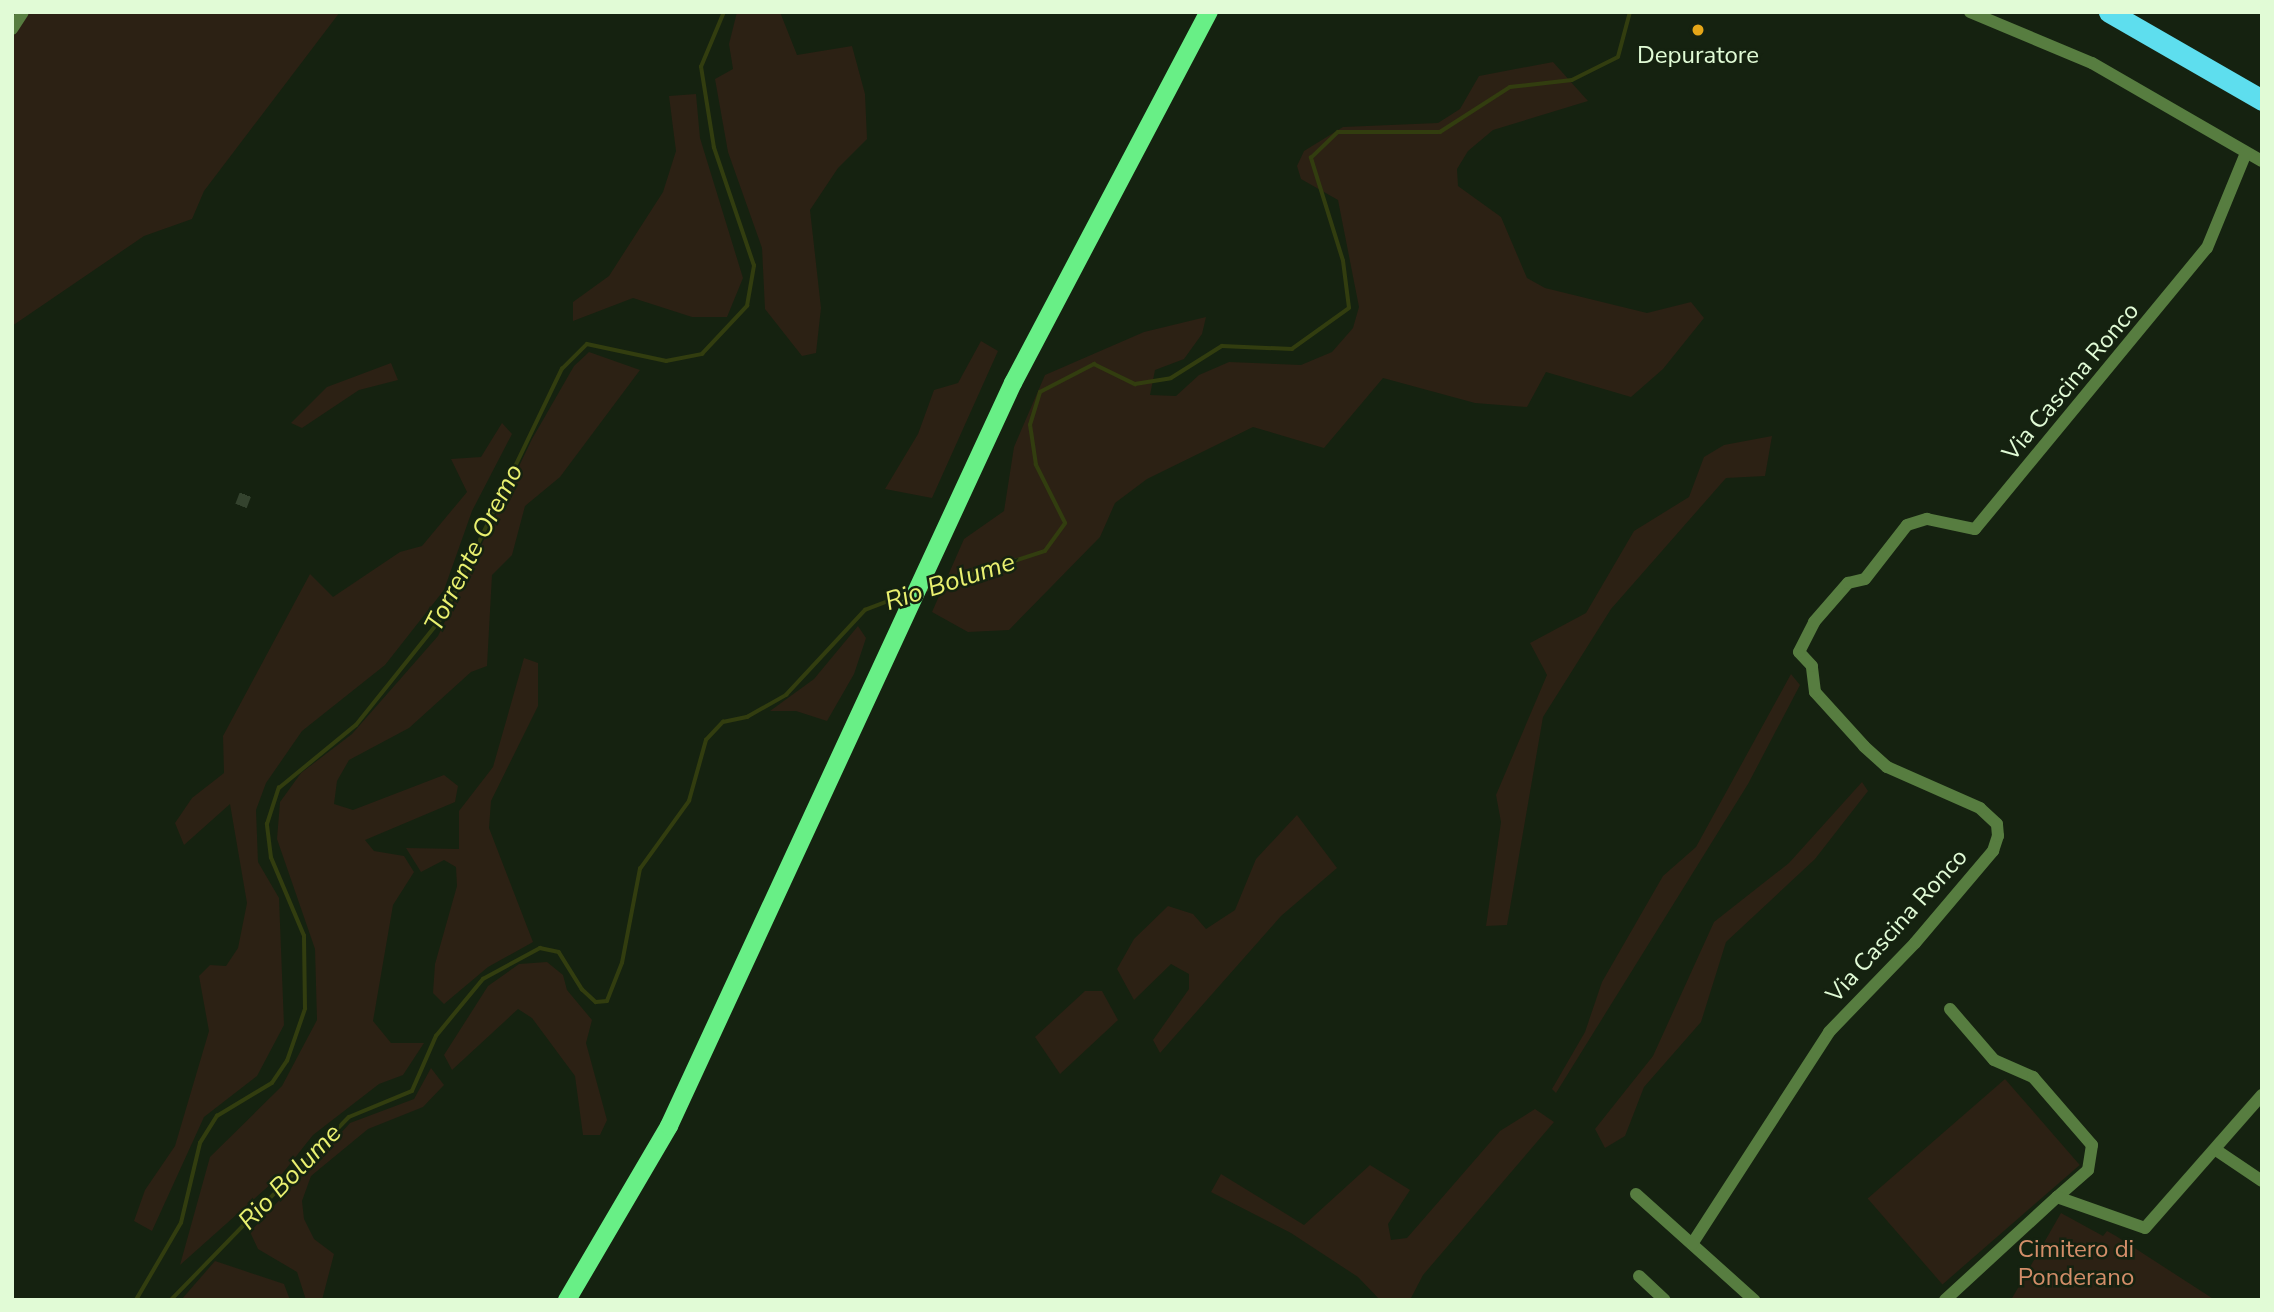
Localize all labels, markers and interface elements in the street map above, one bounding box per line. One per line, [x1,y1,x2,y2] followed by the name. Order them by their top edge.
[1690,22,1706,38] marker: Depuratore
[1637,42,1759,70] place label: Depuratore
[1997,297,2145,467] street label: Via Cascina Ronco
[418,459,530,637] water label: Torrente Oremo
[881,546,1019,618] water label: Rio Bolume
[1820,843,1974,1009] street label: Via Cascina Ronco
[232,1118,348,1236] water label: Rio Bolume
[2018,1236,2134,1292] park label: Cimitero di Ponderano

